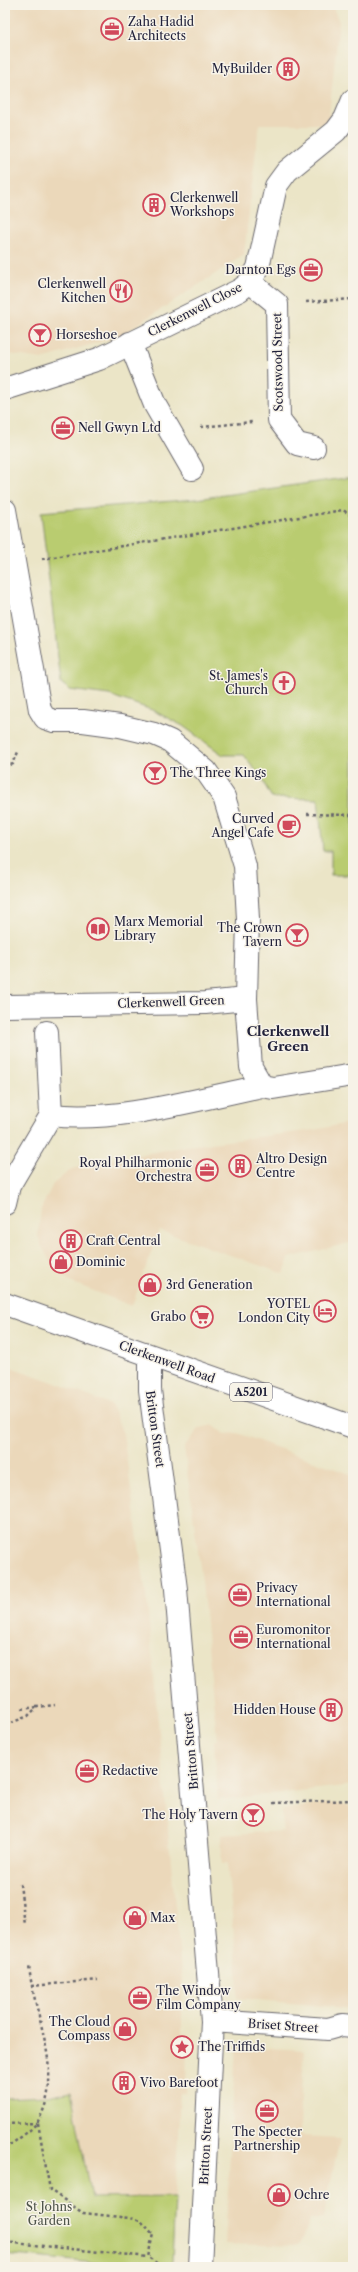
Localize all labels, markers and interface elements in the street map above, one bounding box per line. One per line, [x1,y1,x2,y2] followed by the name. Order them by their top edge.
[127,14,195,43] place label: Zaha Hadid Architects
[99,16,125,42] office icon: Zaha Hadid Architects
[275,56,301,82] building icon: MyBuilder
[212,61,272,76] place label: MyBuilder
[169,190,239,219] place label: Clerkenwell Workshops
[141,192,167,218] building icon: Clerkenwell Workshops
[298,257,324,283] office icon: Darnton Egs
[225,262,296,277] place label: Darnton Egs
[38,276,106,305] place label: Clerkenwell Kitchen
[108,278,134,304] restaurant icon: Clerkenwell Kitchen
[145,279,245,340] street label: Clerkenwell Close
[269,312,286,412] street label: Scotswood Street
[27,322,53,348] bar icon: Horseshoe
[56,327,117,342] place label: Horseshoe
[50,415,76,441] office icon: Nell Gwyn Ltd
[78,420,162,435] place label: Nell Gwyn Ltd
[209,668,268,697] place label: St. James's Church
[271,670,297,696] church icon: St. James's Church
[142,760,168,786] bar icon: The Three Kings
[170,765,266,780] place label: The Three Kings
[210,811,275,840] place label: Curved Angel Cafe
[276,813,302,839] cafe icon: Curved Angel Cafe
[114,914,204,943] place label: Marx Memorial Library
[85,916,111,942] library icon: Marx Memorial Library
[217,920,282,949] place label: The Crown Tavern
[284,922,310,948] bar icon: The Crown Tavern
[117,992,225,1011] street label: Clerkenwell Green
[247,1023,330,1054] district label: Clerkenwell Green
[255,1151,328,1180] place label: Altro Design Centre
[227,1153,253,1179] building icon: Altro Design Centre
[79,1155,193,1184] place label: Royal Philharmonic Orchestra
[194,1157,220,1183] office icon: Royal Philharmonic Orchestra
[58,1228,84,1254] building icon: Craft Central
[86,1233,161,1248] place label: Craft Central
[48,1249,74,1275] shop icon: Dominic
[76,1254,125,1269] place label: Dominic
[137,1272,163,1298] shop icon: 3rd Generation
[166,1277,253,1292] place label: 3rd Generation
[238,1296,310,1325] place label: YOTEL London City
[312,1298,338,1324] hotel icon: YOTEL London City
[189,1304,215,1330] supermarket icon: Grabo
[150,1309,186,1324] place label: Grabo
[117,1337,218,1386] street label: Clerkenwell Road
[230,1383,272,1401] road number: A5201
[143,1389,168,1469] street label: Britton Street
[256,1580,331,1609] place label: Privacy International
[227,1582,253,1608] office icon: Privacy International
[256,1622,331,1651] place label: Euromonitor International
[228,1624,254,1650] office icon: Euromonitor International
[318,1697,344,1723] building icon: Hidden House
[233,1702,316,1717] place label: Hidden House
[180,1711,201,1790] street label: Britton Street
[74,1758,100,1784] office icon: Redactive
[102,1763,158,1778] place label: Redactive
[240,1802,266,1828] bar icon: The Holy Tavern
[142,1807,238,1822] place label: The Holy Tavern
[122,1905,148,1931] shop icon: Max
[150,1910,175,1925] place label: Max
[156,1983,241,2012] place label: The Window Film Company
[127,1985,153,2011] office icon: The Window Film Company
[49,2014,111,2043] place label: The Cloud Compass
[112,2016,138,2042] shop icon: The Cloud Compass
[247,2016,319,2035] street label: Briset Street
[169,2034,195,2060] place icon: The Triffids
[198,2039,265,2054] place label: The Triffids
[111,2070,137,2096] building icon: Vivo Barefoot
[139,2075,219,2090] place label: Vivo Barefoot
[254,2098,280,2124] office icon: The Specter Partnership
[196,2106,215,2185] street label: Britton Street
[232,2124,302,2153] place label: The Specter Partnership
[266,2182,292,2208] shop icon: Ochre
[294,2187,330,2202] place label: Ochre
[26,2199,72,2228] park label: St Johns Garden

